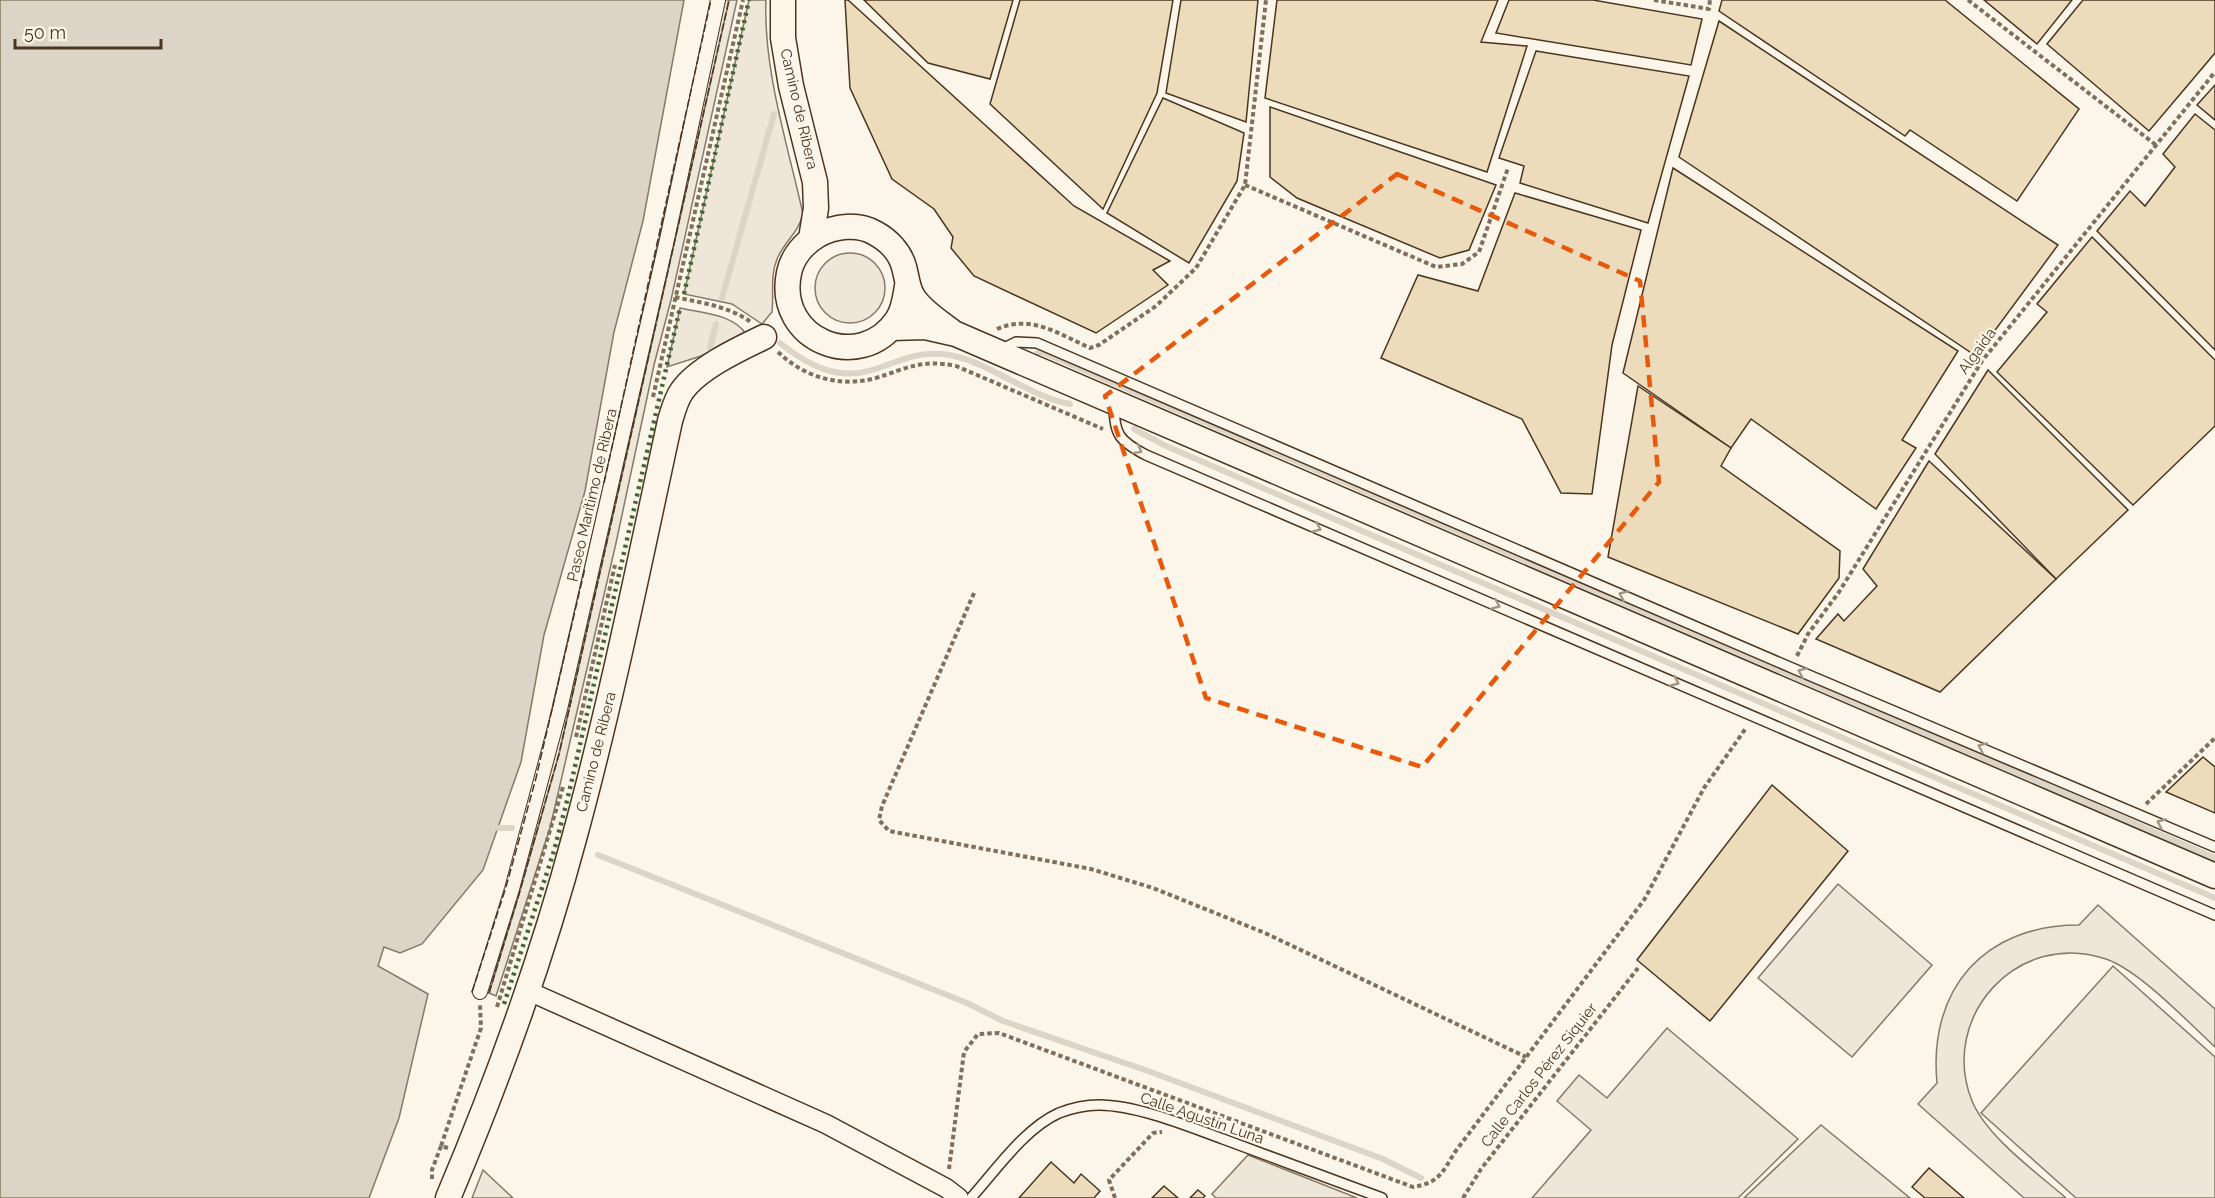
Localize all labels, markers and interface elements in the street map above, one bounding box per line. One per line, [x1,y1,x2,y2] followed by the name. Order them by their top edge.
[15,12,160,50] scale bar
[24,22,66,43] text: 50 m
[776,47,822,171] street label: Camino de Ribera
[1954,324,2000,378] street label: Algaida
[563,407,621,583] street label: Paseo Marítimo de Ribera
[1132,443,1142,454] one-way arrow
[1310,521,1321,533] one-way arrow
[1618,590,1629,602] one-way arrow
[1489,598,1500,610] one-way arrow
[1797,667,1808,679] one-way arrow
[1669,675,1680,687] one-way arrow
[572,690,620,814] street label: Camino de Ribera
[1977,743,1988,755] one-way arrow
[2157,819,2168,831] one-way arrow
[1477,999,1601,1151] street label: Calle Carlos Pérez Siquier
[1138,1088,1266,1148] street label: Calle Agustín Luna

